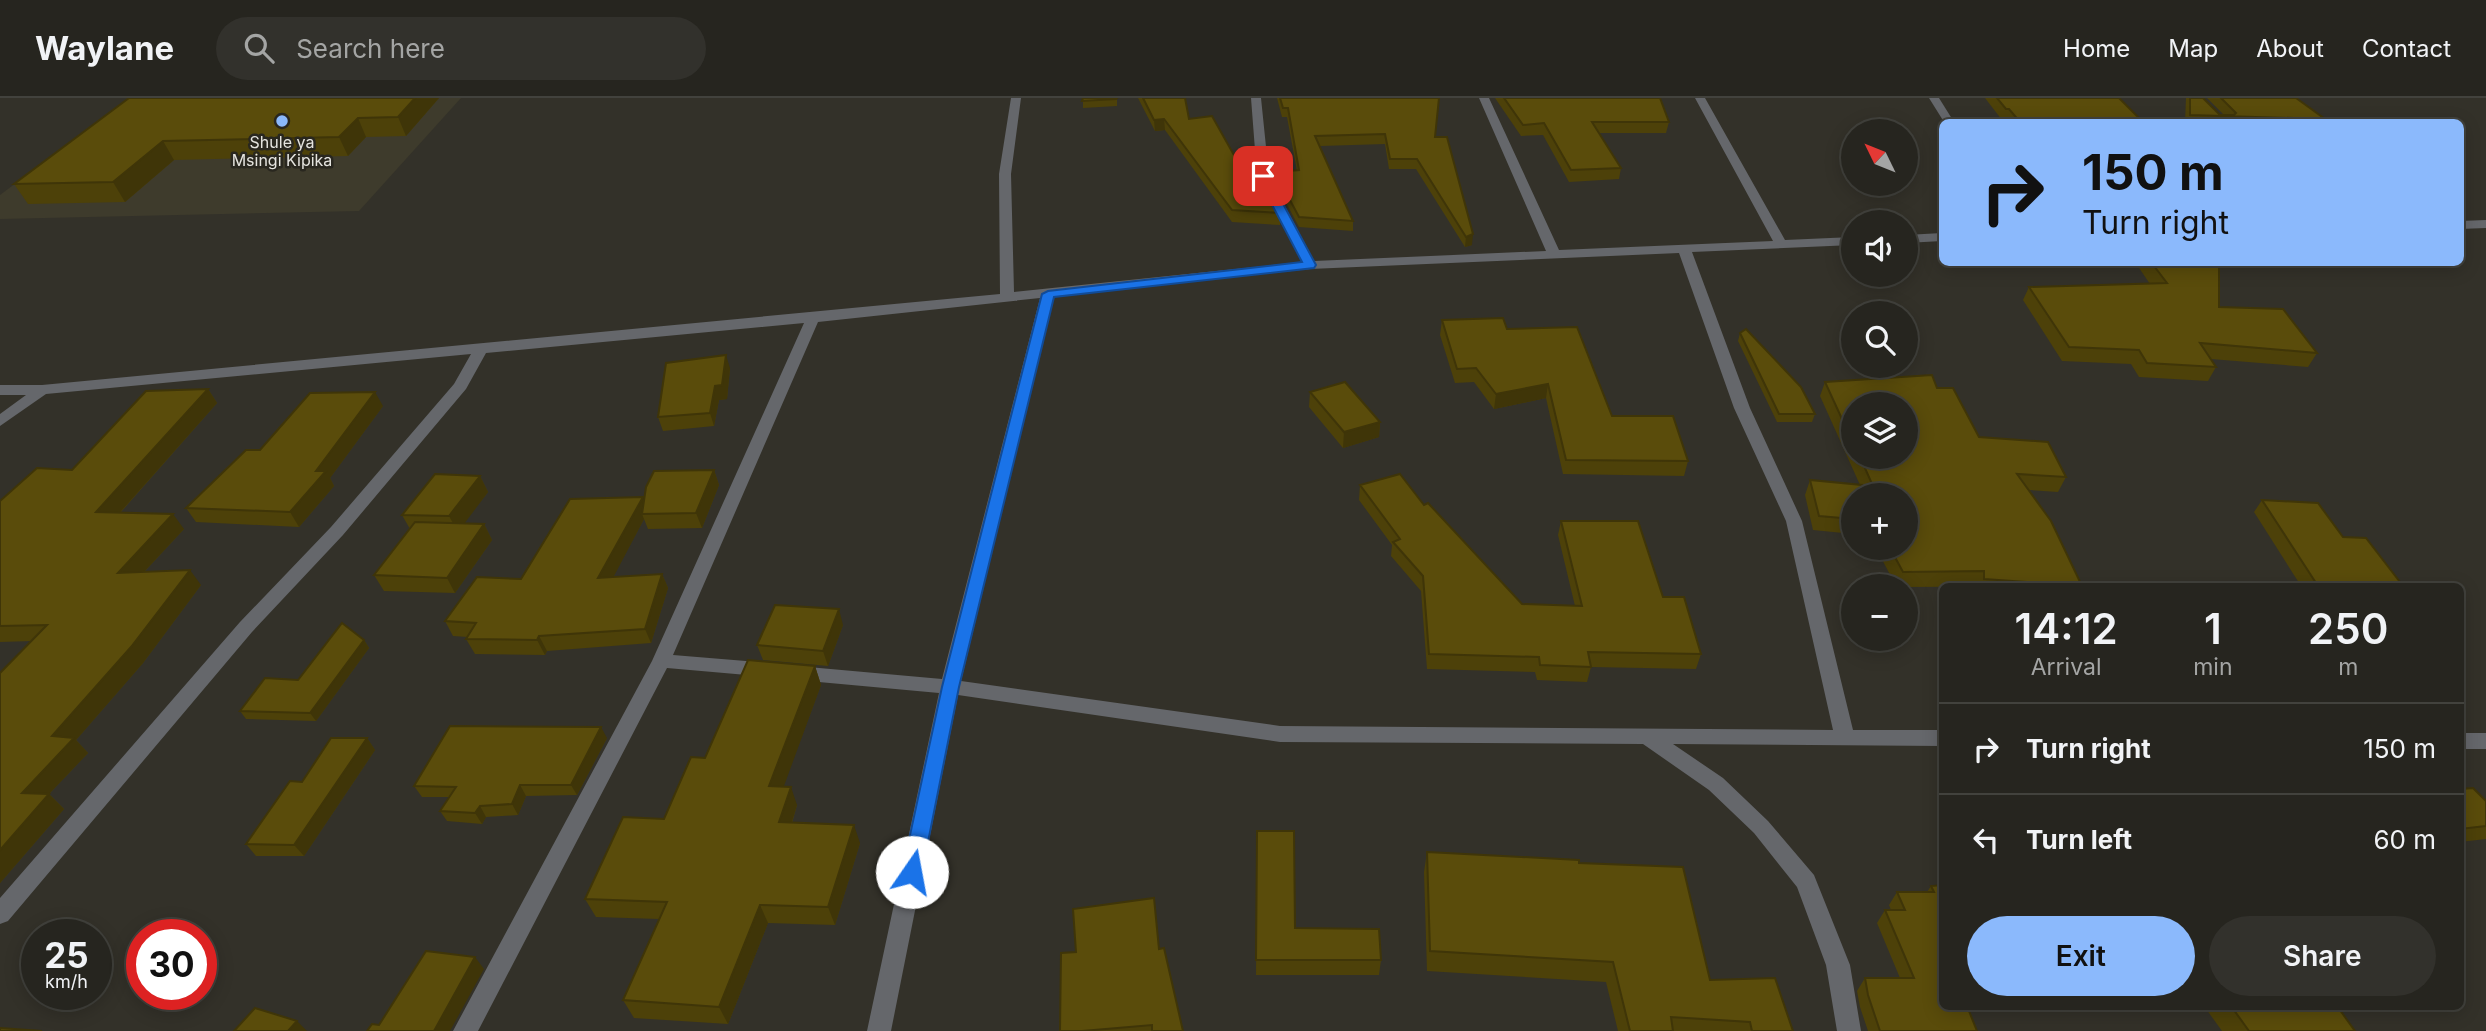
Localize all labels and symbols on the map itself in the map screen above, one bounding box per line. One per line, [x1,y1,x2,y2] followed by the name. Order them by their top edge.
[274,113,290,129] marker: Shule ya Msingi Kipika
[1841,119,1918,196] north arrow
[232,132,332,170] place label: Shule ya Msingi Kipika
[1233,146,1293,206] pin
[875,835,949,909] position arrow
[126,919,217,1010] speed limit sign: 30

